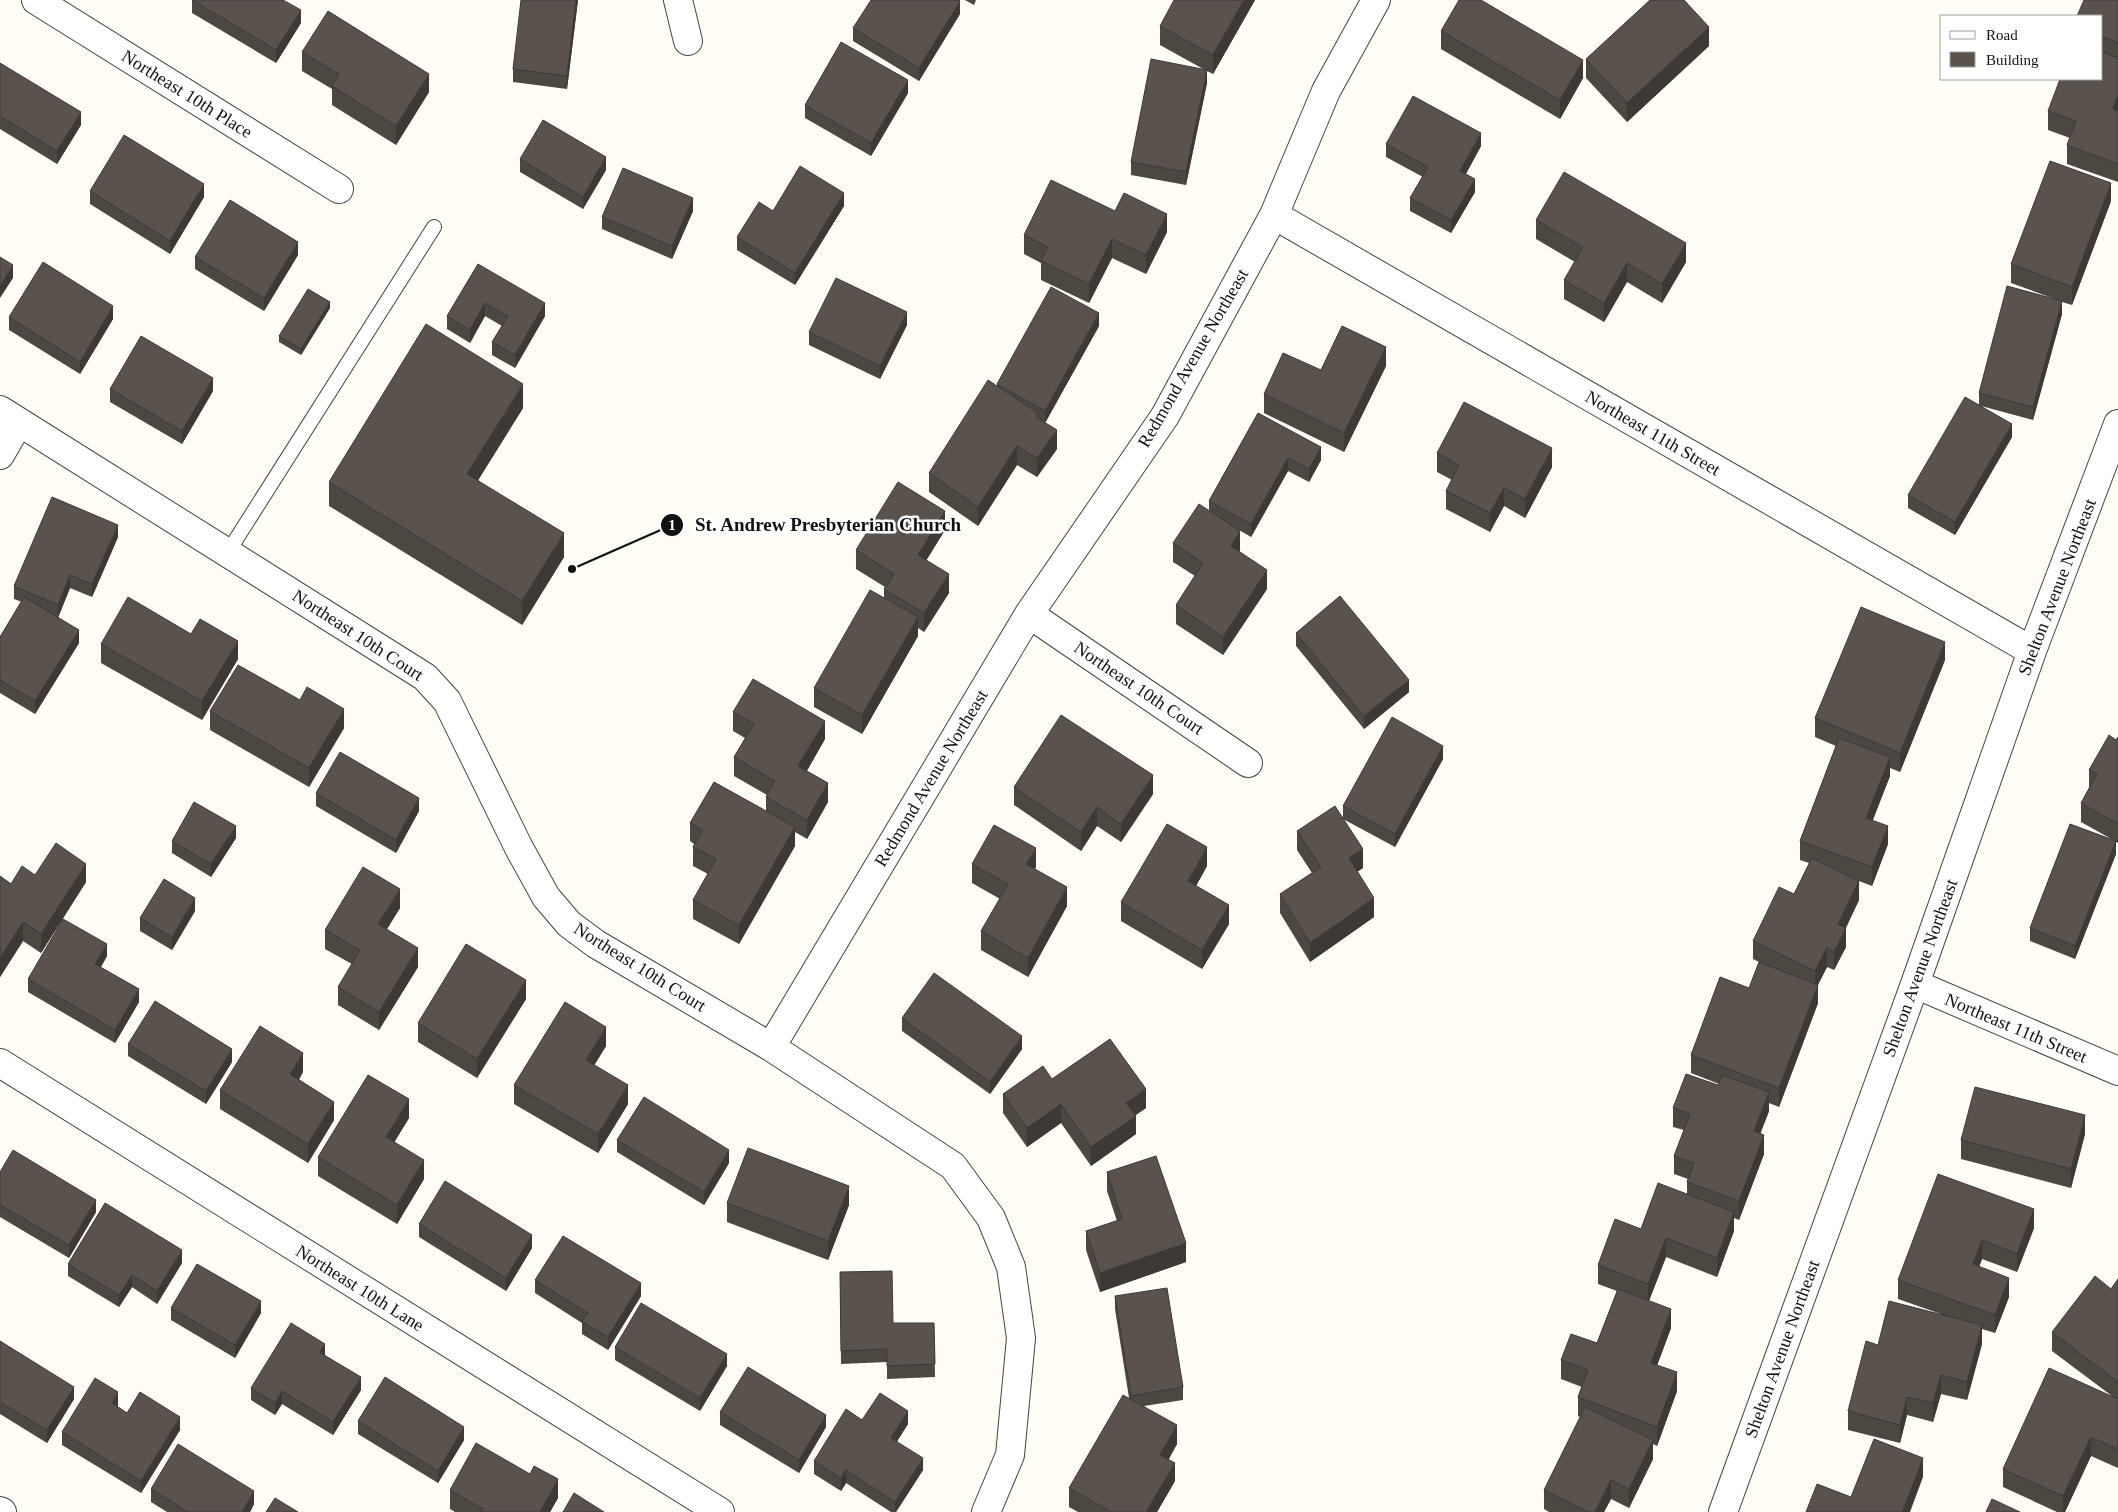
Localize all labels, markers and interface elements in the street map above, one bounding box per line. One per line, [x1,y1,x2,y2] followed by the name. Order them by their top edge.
[1940,15,2103,80] legend
[1986,27,2018,43] text: Road
[118,46,256,142] street label: Northeast 10th Place
[1986,52,2039,68] text: Building
[1134,265,1252,451] street label: Redmond Avenue Northeast
[1582,386,1724,480] street label: Northeast 11th Street
[2014,496,2100,678] street label: Shelton Avenue Northeast
[659,508,971,542] callout: St. Andrew Presbyterian Church
[695,514,961,535] text: St. Andrew Presbyterian Church
[668,517,676,533] text: 1
[289,585,427,685] street label: Northeast 10th Court
[1070,637,1208,739] street label: Northeast 10th Court
[870,686,992,870] street label: Redmond Avenue Northeast
[1879,876,1961,1060] street label: Shelton Avenue Northeast
[570,918,710,1016] street label: Northeast 10th Court
[1942,989,2090,1067] street label: Northeast 11th Street
[292,1241,428,1335] street label: Northeast 10th Lane
[1741,1257,1823,1441] street label: Shelton Avenue Northeast

